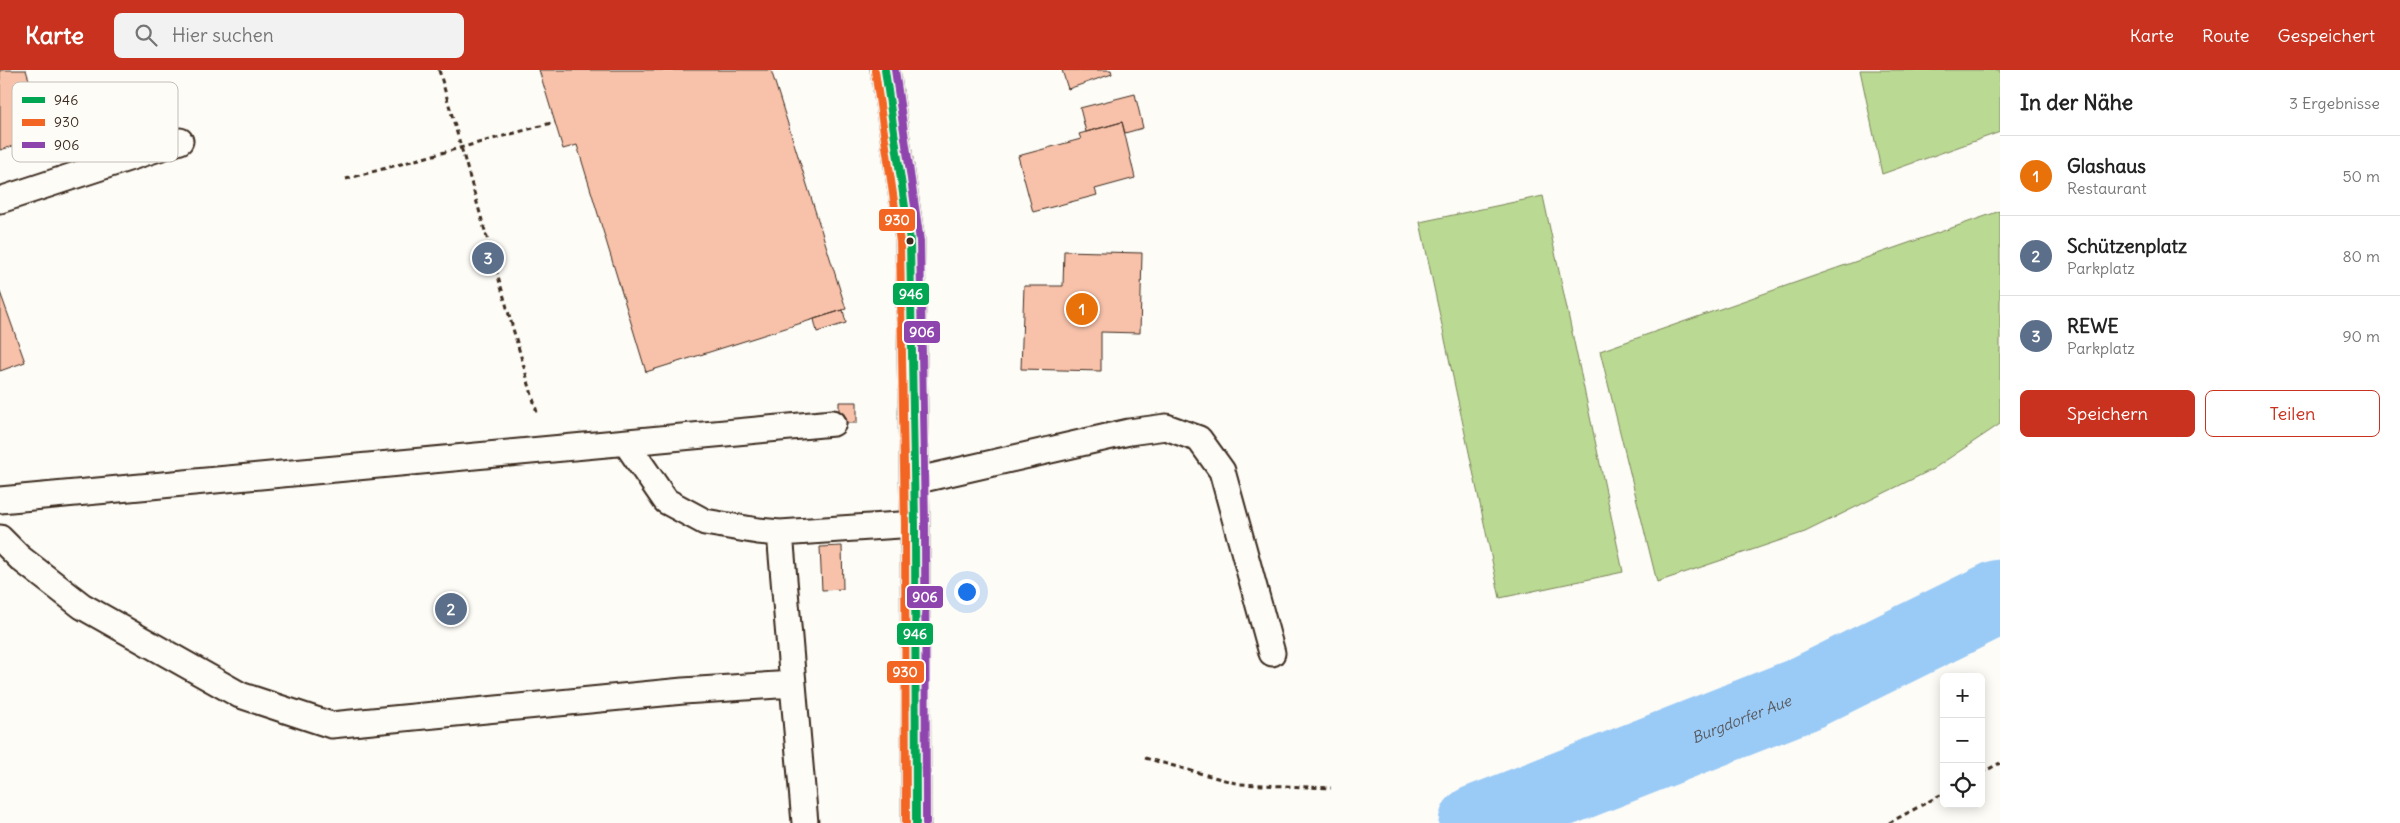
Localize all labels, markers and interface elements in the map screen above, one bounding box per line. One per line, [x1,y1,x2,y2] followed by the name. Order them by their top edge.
[114,13,464,58] search box
[25,20,84,50] text: Karte
[132,21,160,49] icon: search
[172,23,274,47] text: Hier suchen
[2130,24,2174,47] text: Karte
[2202,24,2249,47] text: Route
[2277,24,2375,47] text: Gespeichert
[12,82,178,162] legend
[2020,89,2133,116] text: In der Nähe
[54,91,78,109] text: 946
[2289,93,2380,113] text: 3 Ergebnisse
[54,113,79,131] text: 930
[54,136,79,154] text: 906
[2067,154,2146,178] text: Glashaus
[2033,166,2039,186] text: 1
[2342,166,2380,186] text: 50 m
[2067,178,2147,198] text: Restaurant
[878,208,916,232] line badge: 930
[884,211,910,229] text: 930
[2067,234,2187,258] text: Schützenplatz
[905,236,915,246] unlabelled marker
[472,239,504,277] pin: 3
[2032,246,2040,266] text: 2
[2342,246,2380,266] text: 80 m
[2067,258,2135,278] text: Parkplatz
[892,282,930,306] line badge: 946
[899,285,923,303] text: 946
[1066,290,1098,328] pin: 1
[2067,314,2119,338] text: REWE
[903,320,941,344] line badge: 906
[909,323,935,341] text: 906
[2031,326,2041,346] text: 3
[2342,326,2380,346] text: 90 m
[2067,338,2135,358] text: Parkplatz
[2020,390,2195,437] button: Speichern
[2205,390,2380,437] button: Teilen
[954,579,980,605] your location
[906,585,944,609] line badge: 906
[912,588,938,606] text: 906
[435,590,467,628] pin: 2
[896,622,934,646] line badge: 946
[903,625,927,643] text: 946
[886,660,925,684] line badge: 930
[892,663,918,681] text: 930
[1940,673,1985,808] map controls
[1940,673,1985,718] button: +
[1689,690,1794,747] water label: Burgdorfer Aue
[1940,718,1985,763] button: −
[1940,763,1985,808] button: locate

